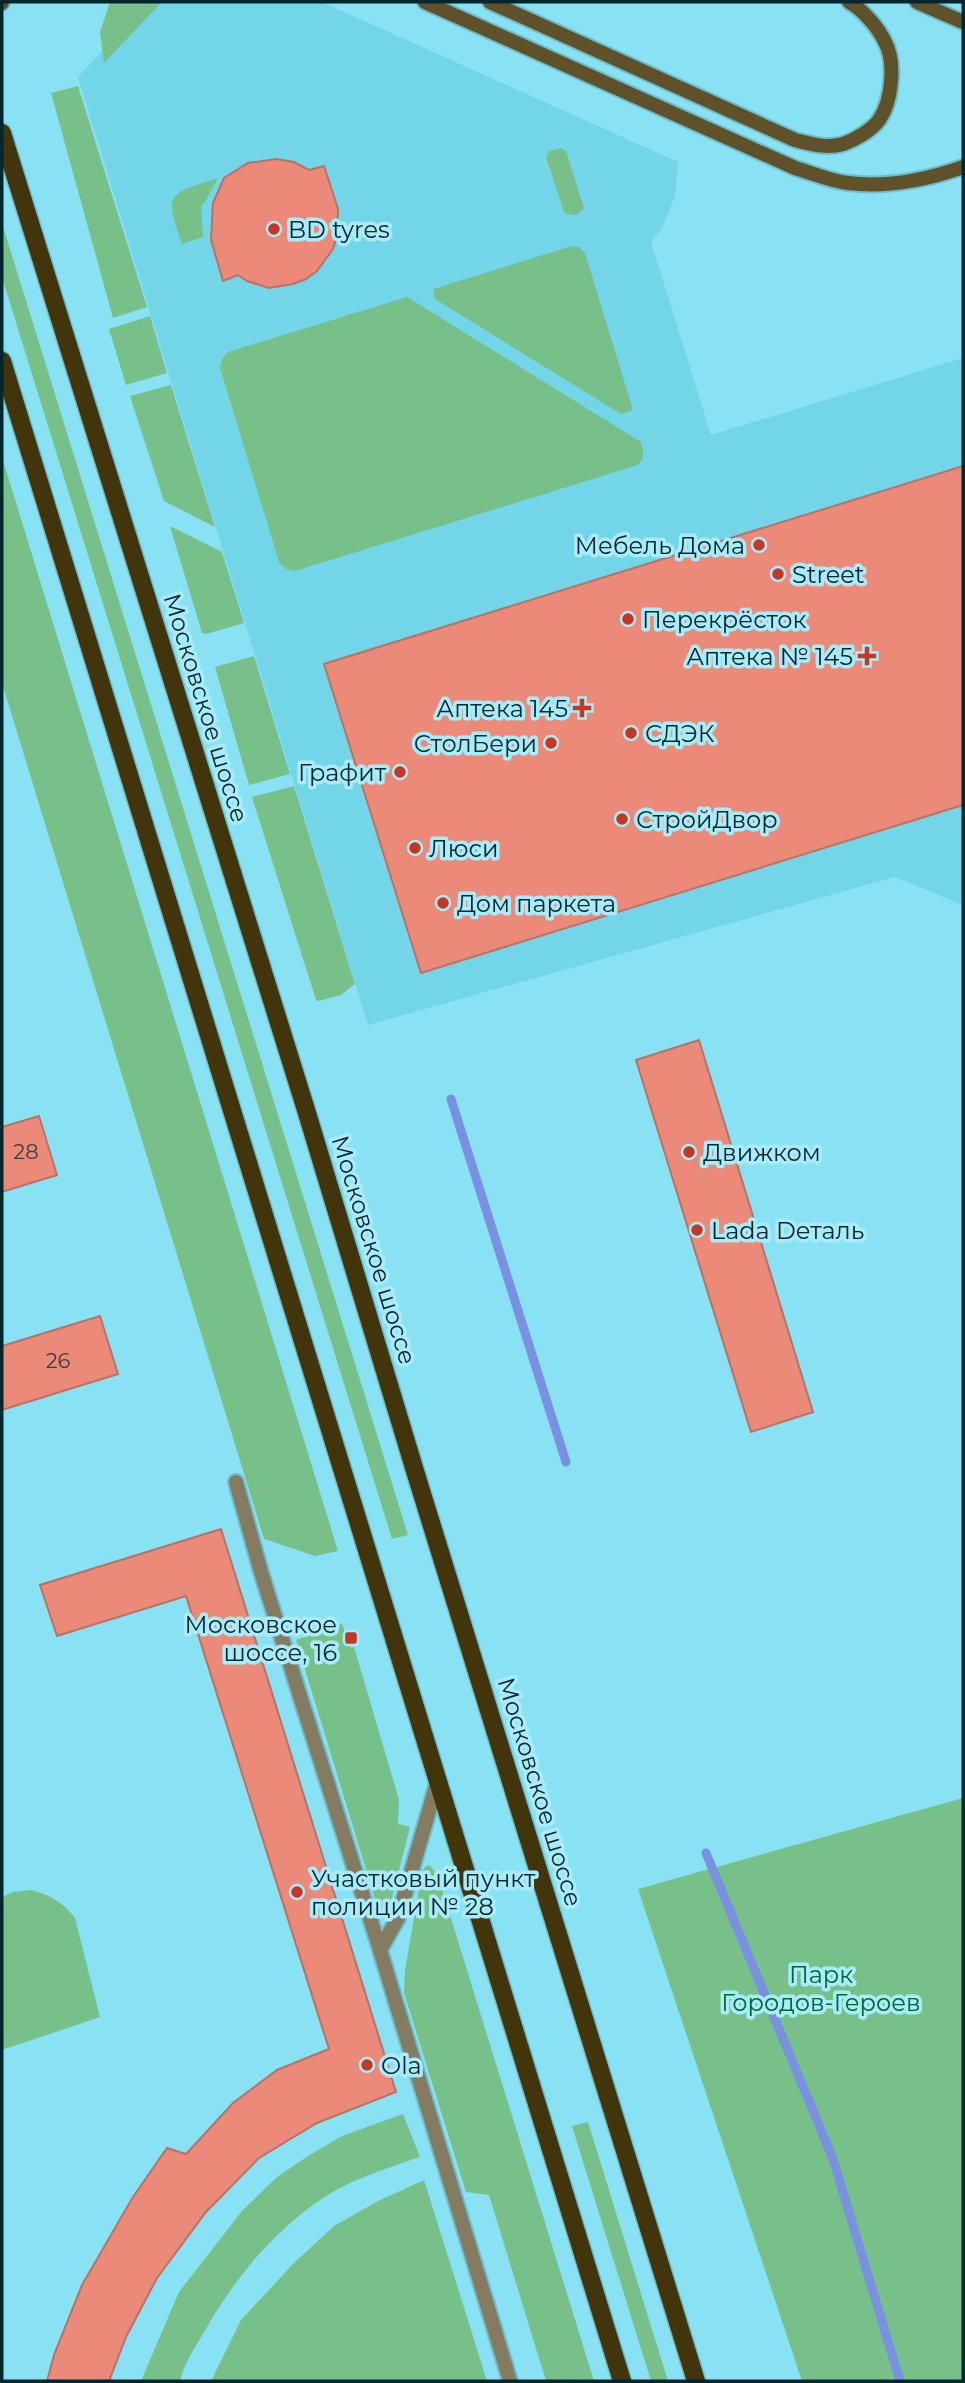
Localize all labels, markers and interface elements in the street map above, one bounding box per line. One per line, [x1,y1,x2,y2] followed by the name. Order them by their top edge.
[288,215,390,244] place label: BD tyres
[266,221,282,237] marker: BD tyres
[575,531,745,560] place label: Мебель Дома
[751,537,767,553] marker: Мебель Дома
[792,560,865,589] place label: Street
[770,566,786,582] marker: Street
[157,590,255,826] street label: Московское шоссе
[642,605,806,634] place label: Перекрёсток
[620,611,636,627] marker: Перекрёсток
[686,642,853,671] place label: Аптека № 145
[859,648,875,664] marker: Аптека № 145
[436,694,568,723] place label: Аптека 145
[574,700,590,716] marker: Аптека 145
[645,719,715,748] place label: СДЭК
[623,725,639,741] marker: СДЭК
[414,729,537,758] place label: СтолБери
[543,735,559,751] marker: СтолБери
[298,758,387,787] place label: Графит
[392,764,408,780] marker: Графит
[636,805,778,834] place label: СтройДвор
[614,811,630,827] marker: СтройДвор
[429,834,499,863] place label: Люси
[407,840,423,856] marker: Люси
[457,889,616,918] place label: Дом паркета
[435,895,451,911] marker: Дом паркета
[325,1132,423,1368] street label: Московское шоссе
[703,1138,821,1167] place label: Движком
[13,1139,39,1164] house number: 28
[681,1144,697,1160] marker: Движком
[711,1216,864,1245] place label: Lada Dеталь
[689,1222,705,1238] marker: Lada Dеталь
[46,1348,71,1373] house number: 26
[185,1610,337,1667] place label: Московское шоссе, 16
[343,1630,359,1646] marker: Московское шоссе, 16
[491,1674,589,1910] street label: Московское шоссе
[311,1864,536,1921] place label: Участковый пункт полиции № 28
[289,1884,305,1900] marker: Участковый пункт полиции № 28
[721,1960,921,2017] park label: Парк Городов-Героев
[381,2051,422,2080] place label: Ola
[359,2057,375,2073] marker: Ola

